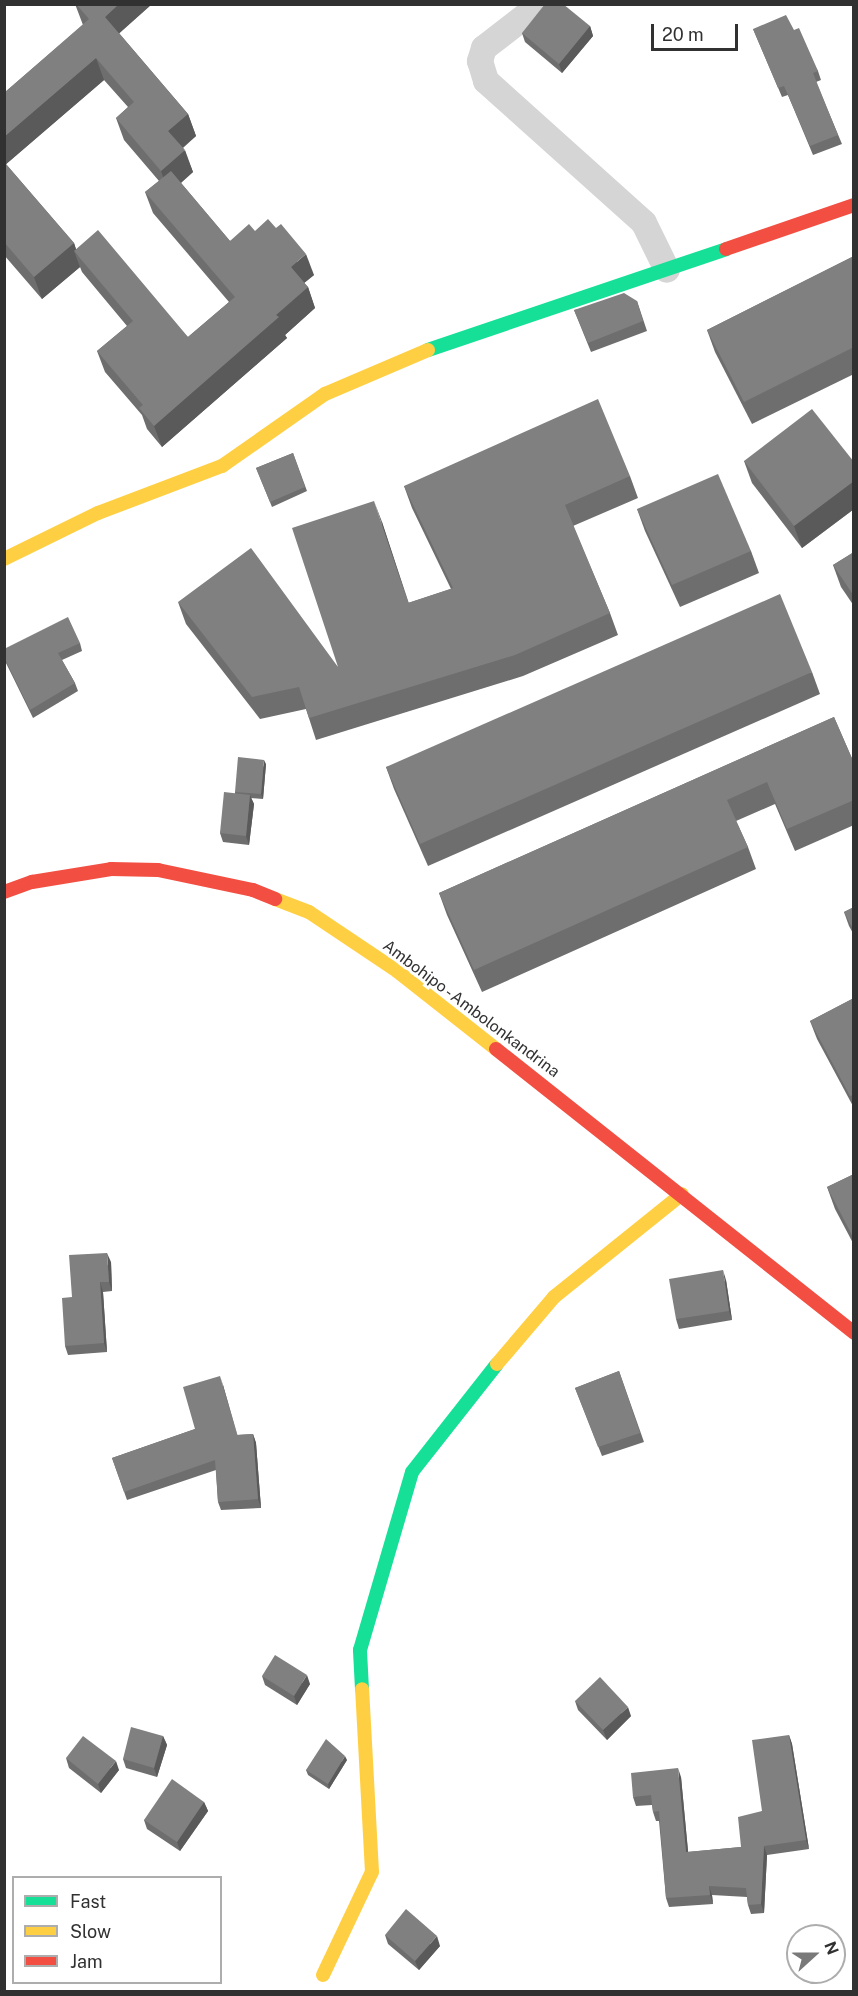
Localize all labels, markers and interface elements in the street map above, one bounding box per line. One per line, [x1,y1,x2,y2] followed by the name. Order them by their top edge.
[654,12,741,50] scale bar
[662,24,704,45] text: 20 m
[377,935,565,1083] street label: Ambohipo - Ambolonkandrina
[12,1876,222,1984] legend
[70,1891,106,1912] text: Fast
[70,1921,111,1942] text: Slow
[786,1924,846,1984] north arrow
[820,1939,843,1957] text: N
[70,1951,103,1972] text: Jam

